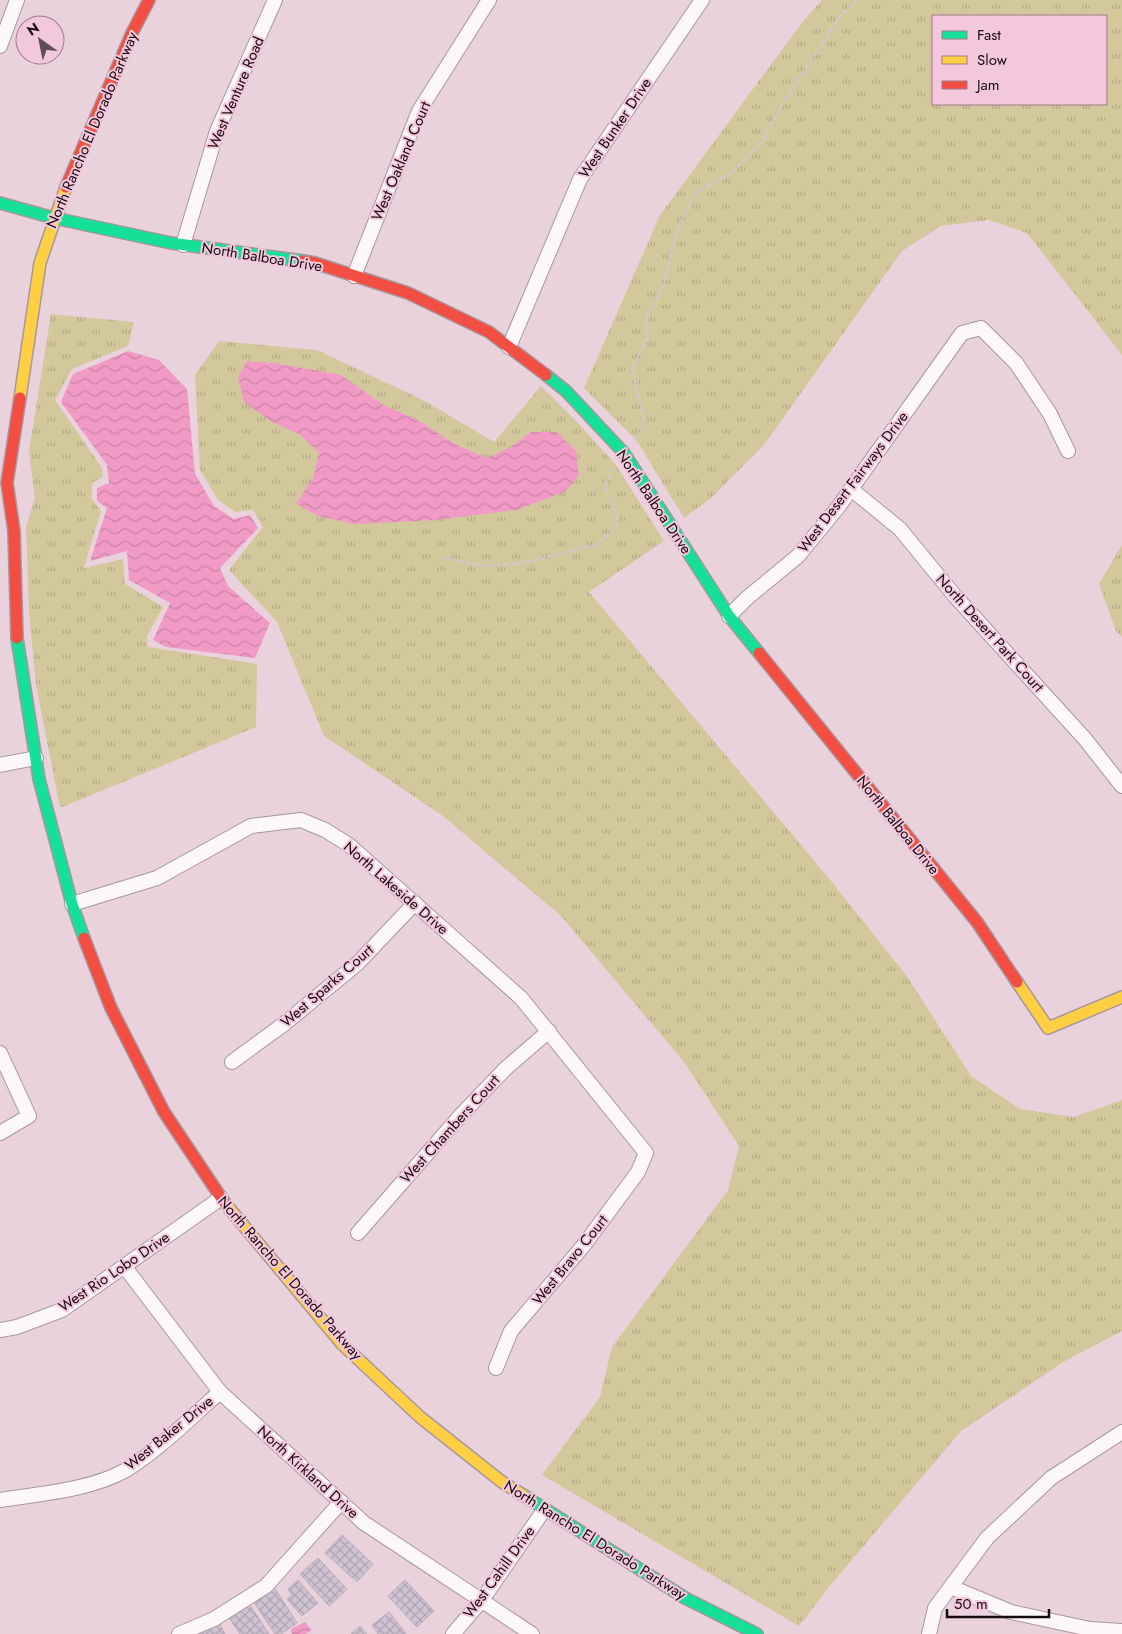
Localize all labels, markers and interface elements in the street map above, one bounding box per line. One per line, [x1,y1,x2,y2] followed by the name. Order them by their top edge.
[15,15,65,65] north arrow
[932,15,1107,105] legend
[23,18,43,41] text: N
[977,24,1001,46] text: Fast
[41,28,144,232] street label: North Rancho El Dorado Parkway
[202,33,270,153] street label: West Venture Road
[977,49,1008,71] text: Slow
[573,73,657,183] street label: West Bunker Drive
[975,74,1000,96] text: Jam
[366,97,436,224] street label: West Oakland Court
[200,237,324,277] street label: North Balboa Drive
[792,406,914,557] street label: West Desert Fairways Drive
[611,445,697,559] street label: North Balboa Drive
[931,569,1049,697] street label: North Desert Park Court
[851,771,945,879] street label: North Balboa Drive
[339,836,454,940] street label: North Lakeside Drive
[276,939,379,1033] street label: West Sparks Court
[395,1069,505,1188] street label: West Chambers Court
[212,1191,368,1365] street label: North Rancho El Dorado Parkway
[527,1210,614,1310] street label: West Bravo Court
[54,1226,174,1317] street label: West Rio Lobo Drive
[120,1390,218,1476] street label: West Baker Drive
[252,1420,364,1524] street label: North Kirkland Drive
[500,1475,691,1606] street label: North Rancho El Dorado Parkway
[458,1521,540,1623] street label: West Cahill Drive
[947,1586,1050,1618] scale bar
[954,1593,988,1615] text: 50 m

